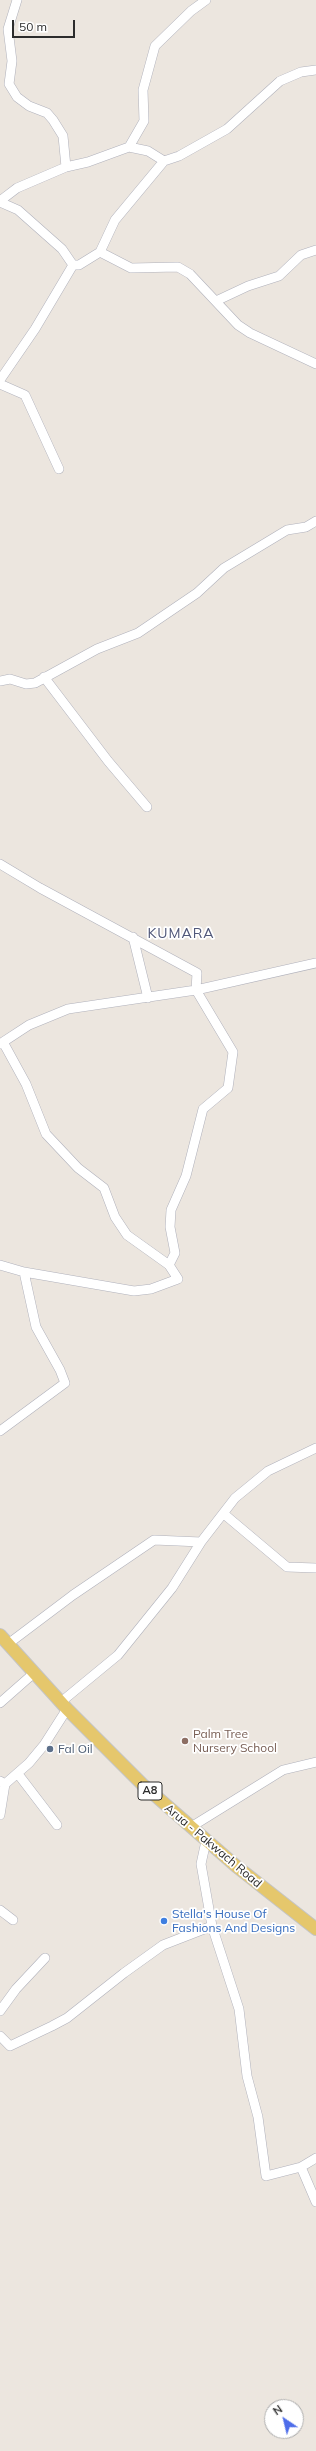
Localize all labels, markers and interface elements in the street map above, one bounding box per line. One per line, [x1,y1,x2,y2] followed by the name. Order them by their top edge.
[14,12,77,38] scale bar
[19,19,47,34] text: 50 m
[147,926,215,942] district label: KUMARA
[193,1727,277,1755] place label: Palm Tree Nursery School
[180,1736,190,1746] marker: Palm Tree Nursery School
[58,1742,93,1756] place label: Fal Oil
[45,1744,55,1754] marker: Fal Oil
[138,1782,162,1800] road number: A8
[161,1801,265,1891] street label: Arua - Pakwach Road
[172,1907,295,1935] place label: Stella's House Of Fashions And Designs
[159,1916,169,1926] marker: Stella's House Of Fashions And Designs
[264,2399,304,2439] north arrow
[270,2402,285,2418] text: N

